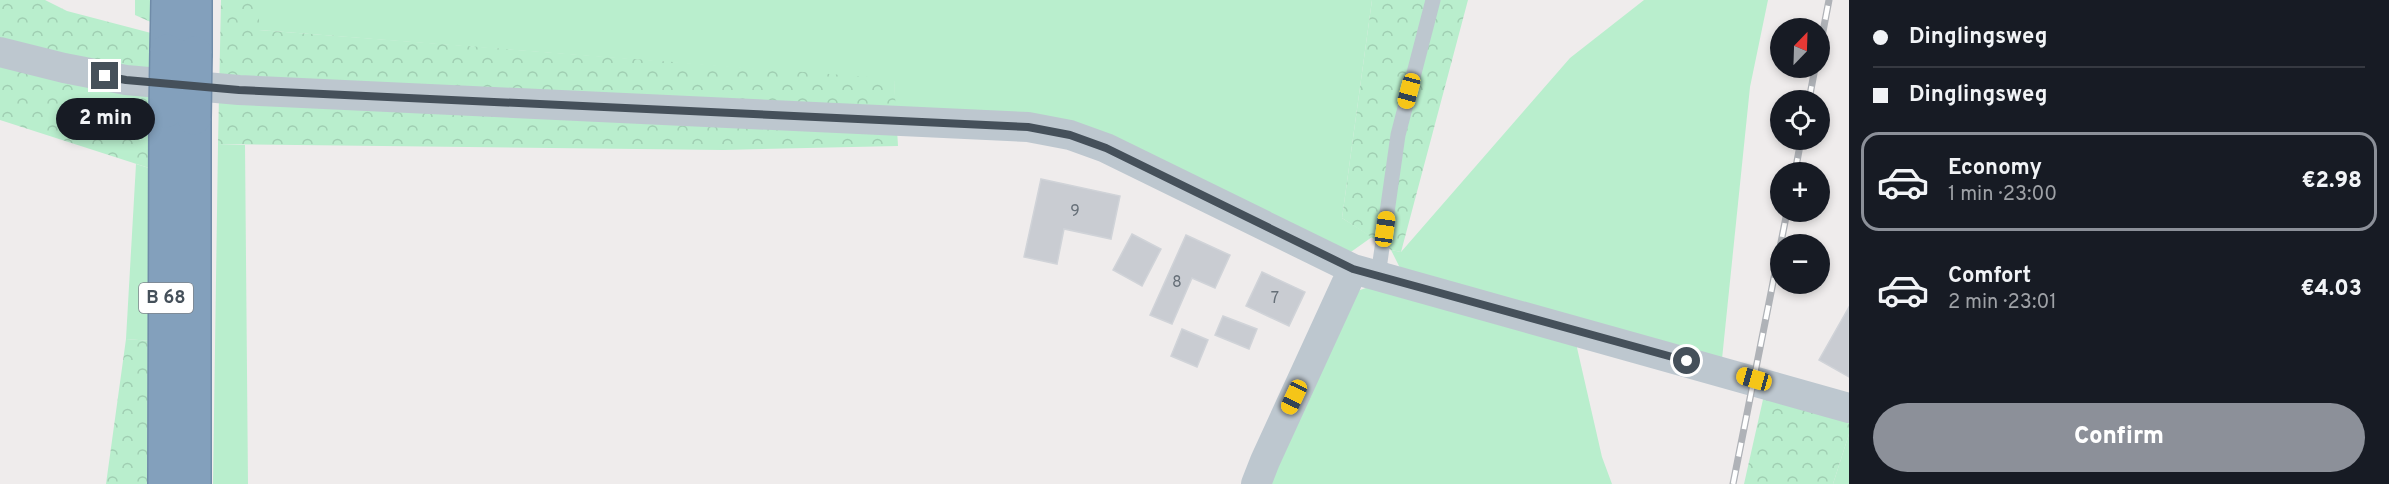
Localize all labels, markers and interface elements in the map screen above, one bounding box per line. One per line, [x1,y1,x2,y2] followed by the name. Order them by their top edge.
[1770,18,1830,78] north arrow
[1770,18,1830,294] map controls
[1909,24,2047,51] text: Dinglingsweg
[91,62,118,89] route end
[1396,71,1422,111] car
[1909,82,2047,109] text: Dinglingsweg
[1770,90,1830,150] button: locate
[56,97,154,139] callout: 2 min
[79,106,132,132] text: 2 min
[1876,155,1930,209] icon: car
[1948,155,2042,182] text: Economy
[1770,162,1830,222] button: +
[2301,168,2362,195] text: €2.98
[1948,182,2057,208] text: 1 min · 23:00
[1070,202,1080,222] house number: 9
[1374,210,1396,248] car
[1770,234,1830,294] button: −
[1876,263,1930,317] icon: car
[1948,263,2031,290] text: Comfort
[1172,273,1182,293] house number: 8
[2300,276,2362,303] text: €4.03
[139,283,193,313] road number: B 68
[1271,289,1279,309] house number: 7
[1948,290,2057,316] text: 2 min · 23:01
[1673,347,1700,374] route start
[1734,365,1774,393] car
[1278,377,1310,417] car
[1873,403,2365,472] button: Confirm

